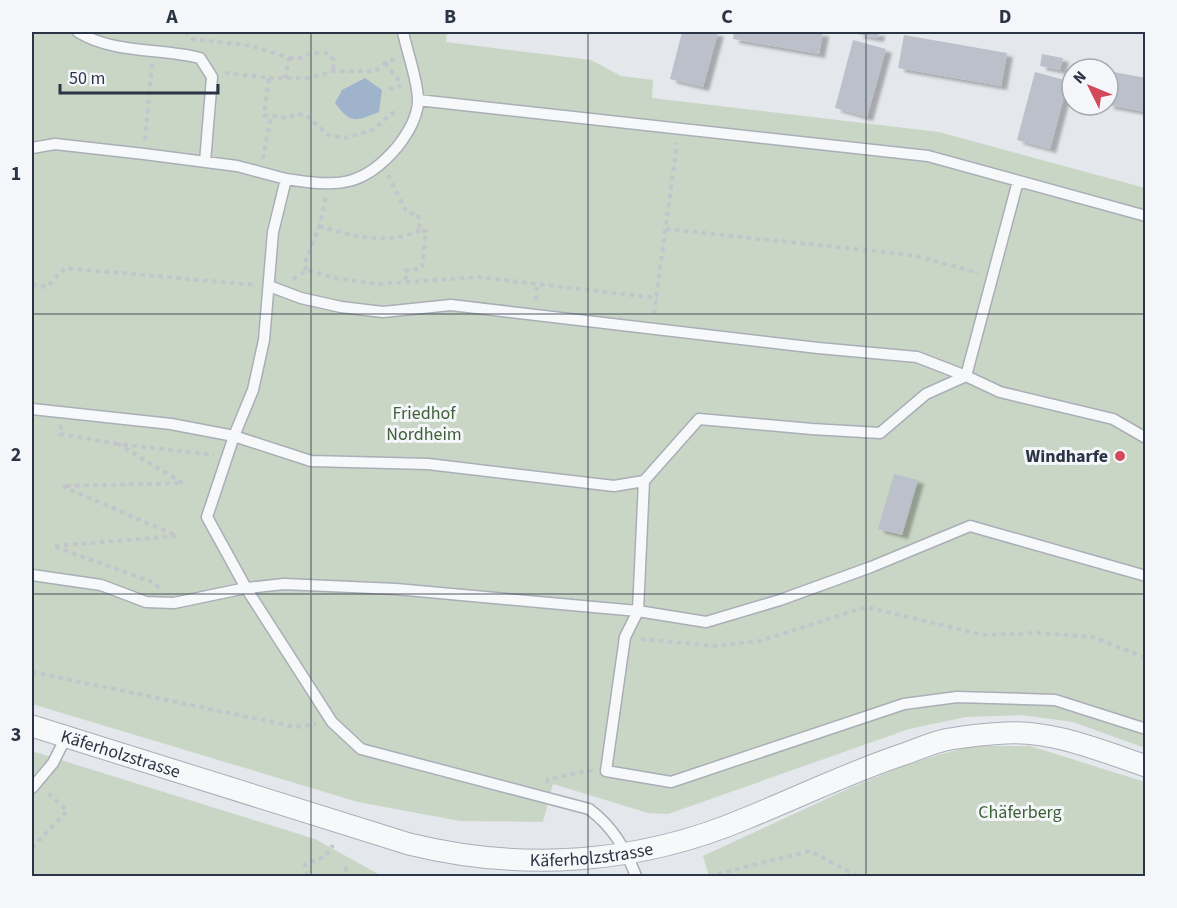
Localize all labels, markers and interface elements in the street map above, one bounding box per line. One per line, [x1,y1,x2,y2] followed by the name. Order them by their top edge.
[165,3,178,31] text: A
[444,3,456,31] text: B
[721,3,733,31] text: C
[999,3,1011,31] text: D
[60,57,218,95] scale bar
[1060,57,1120,117] north arrow
[69,66,105,91] text: 50 m
[1068,66,1091,89] text: N
[11,160,21,188] text: 1
[386,401,462,447] park label: Friedhof Nordheim
[11,441,21,469] text: 2
[1026,444,1108,469] place label: Windharfe
[1113,449,1127,463] marker: Windharfe
[11,721,21,749] text: 3
[58,723,184,784] street label: Käferholzstrasse
[978,800,1062,825] park label: Chäferberg
[530,836,655,873] street label: Käferholzstrasse

